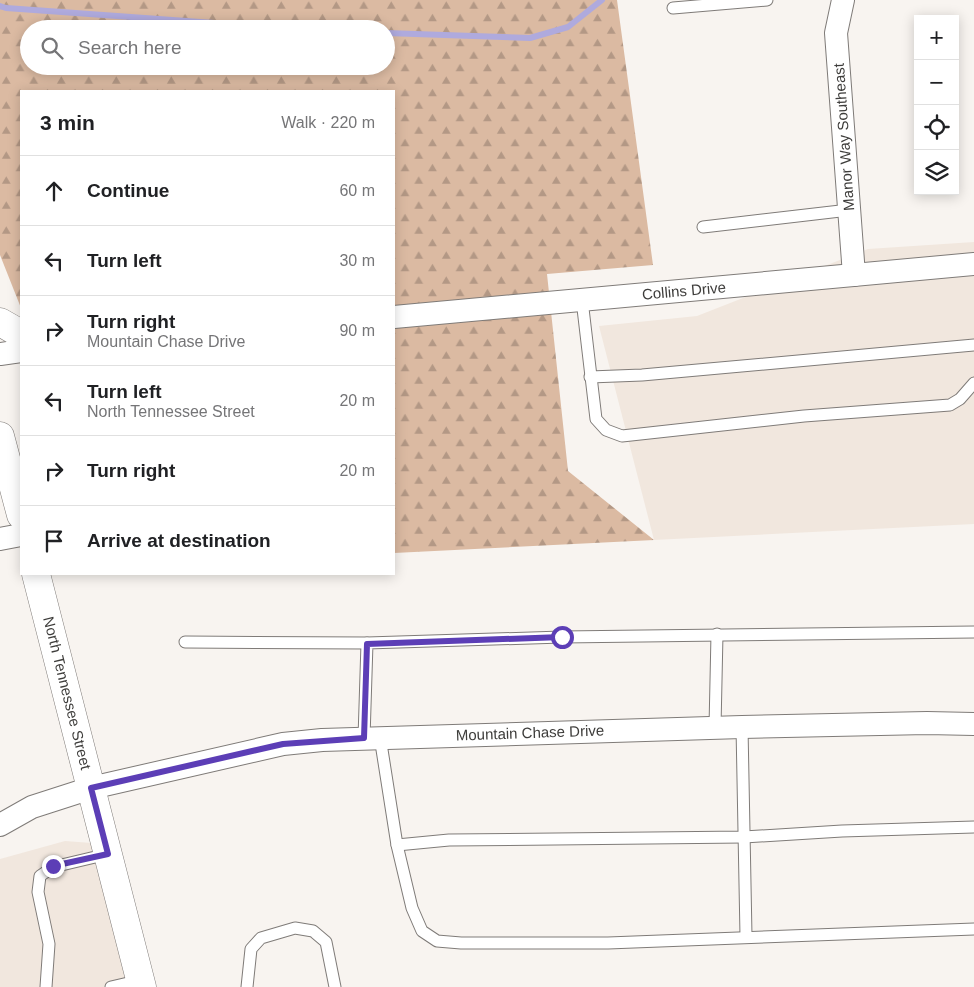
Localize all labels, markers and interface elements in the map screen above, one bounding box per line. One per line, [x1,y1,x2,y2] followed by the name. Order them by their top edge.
[914,15,959,195] map controls
[914,15,959,60] button: +
[20,20,395,75] search box
[38,34,66,62] icon: search
[78,37,182,58] text: Search here
[914,60,959,105] button: −
[830,62,857,211] street label: Manor Way Southeast
[914,105,959,150] button: locate
[40,111,95,134] text: 3 min
[281,114,375,131] text: Walk · 220 m
[914,150,959,195] button: layers
[40,177,68,205] icon: ahead
[87,180,169,201] text: Continue
[339,182,375,199] text: 60 m
[40,247,68,275] icon: left
[87,250,162,271] text: Turn left
[339,252,375,269] text: 30 m
[641,278,727,303] street label: Collins Drive
[87,311,175,332] text: Turn right
[40,317,68,345] icon: right
[339,322,375,339] text: 90 m
[87,333,245,350] text: Mountain Chase Drive
[87,381,162,402] text: Turn left
[40,387,68,415] icon: left
[339,392,375,409] text: 20 m
[87,403,255,420] text: North Tennessee Street
[40,457,68,485] icon: right
[87,460,175,481] text: Turn right
[339,462,375,479] text: 20 m
[40,527,68,555] icon: arrive
[87,530,271,551] text: Arrive at destination
[40,614,95,772] street label: North Tennessee Street
[551,626,574,649] route start
[456,721,604,744] street label: Mountain Chase Drive
[42,855,65,878] route end

